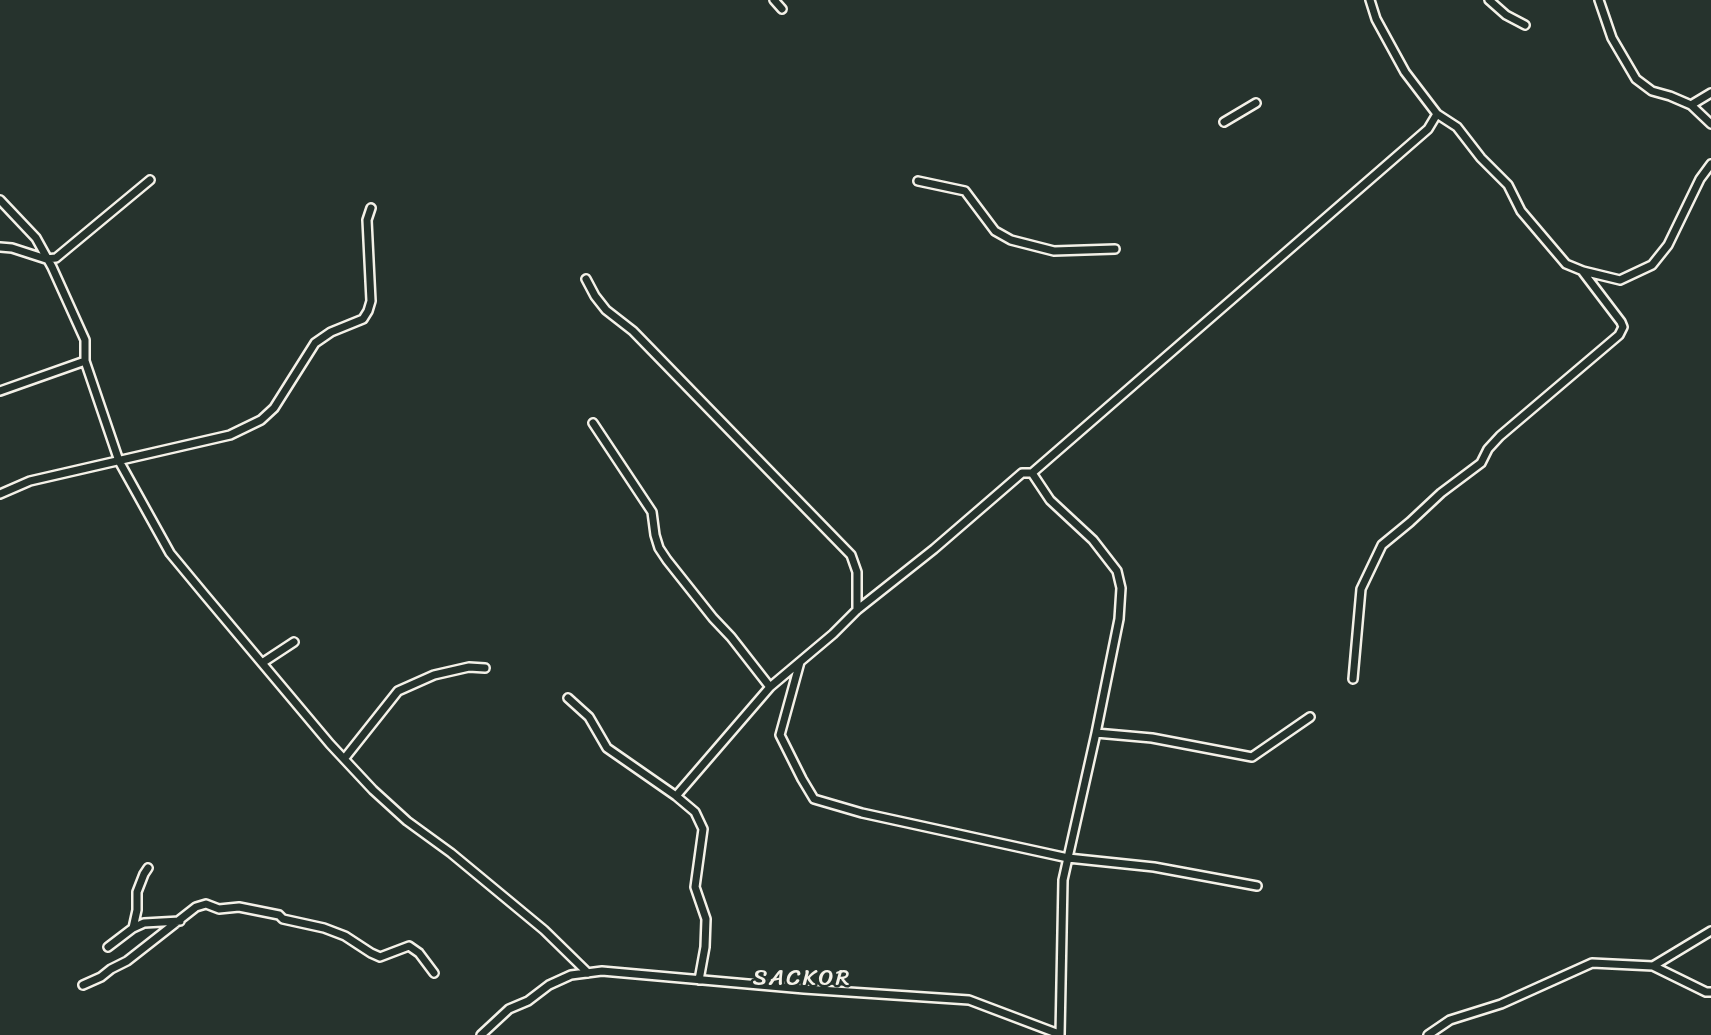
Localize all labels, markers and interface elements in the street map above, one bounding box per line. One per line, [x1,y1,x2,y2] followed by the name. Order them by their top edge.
[753,965,851,993] district label: SACKOR

